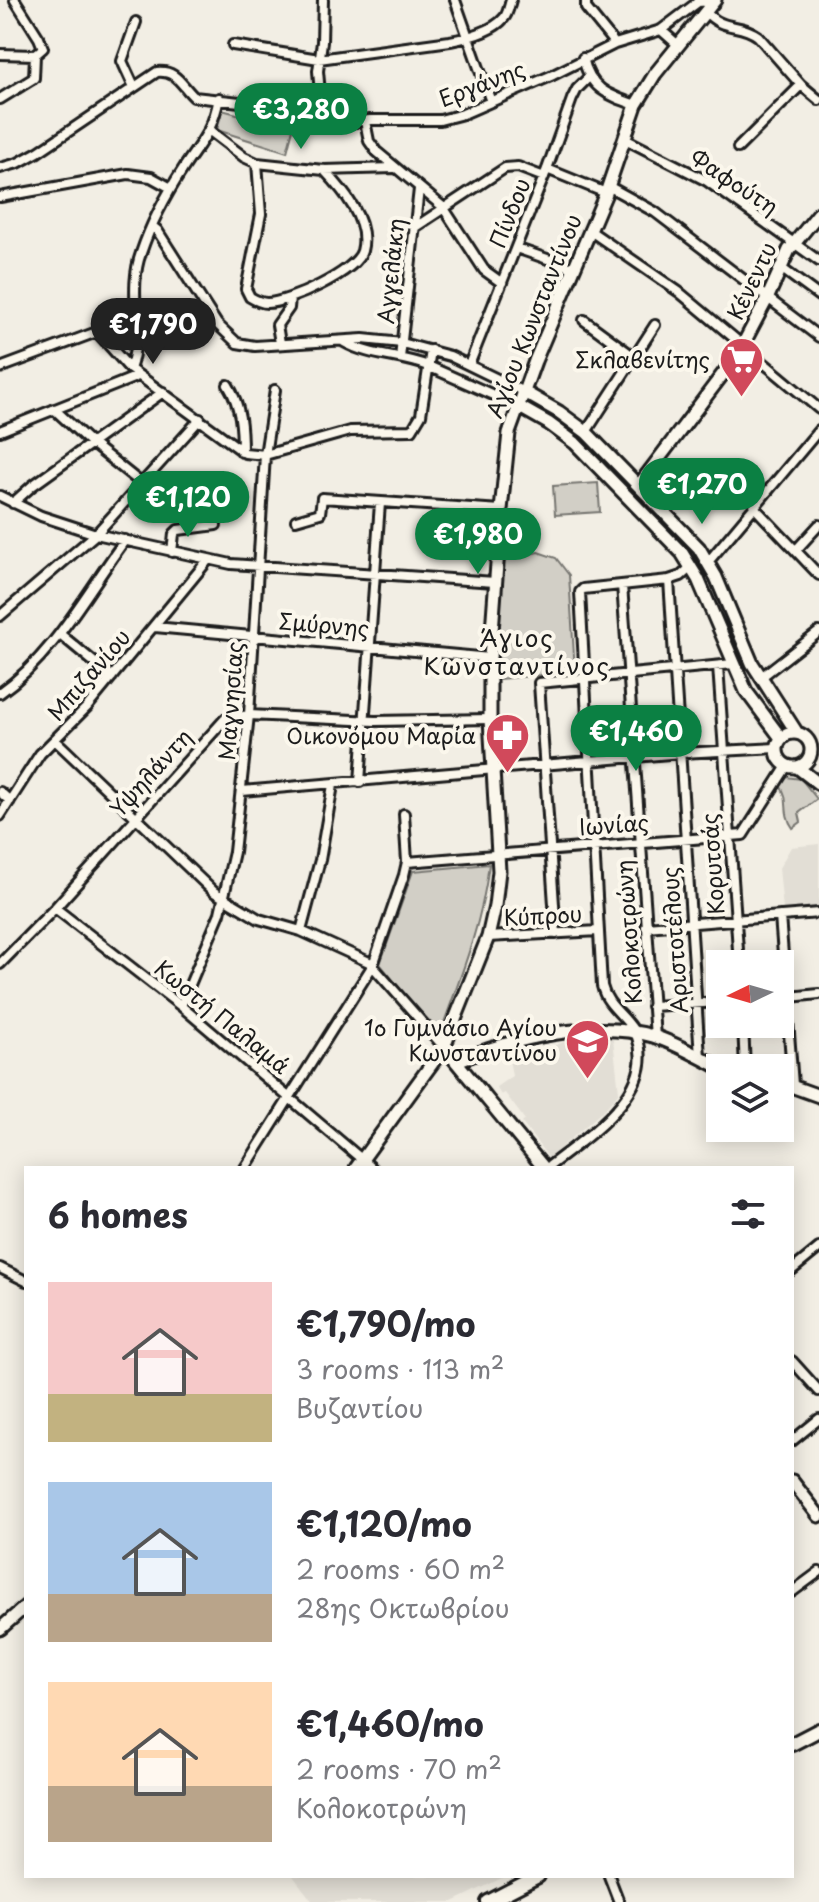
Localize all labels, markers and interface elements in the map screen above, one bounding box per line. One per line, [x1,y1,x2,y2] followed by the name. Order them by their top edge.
[434,51,529,114] street label: Εργάνης
[236,83,366,151] pin: €3,280
[252,89,350,128] text: €3,280
[684,140,786,222] street label: Φαφούτη
[480,173,538,252] street label: Πίνδου
[477,209,589,422] street label: Αγίου Κωνσταντίνου
[368,216,411,325] street label: Αγγελάκη
[718,236,784,325] street label: Κένεντυ
[88,298,218,366] pin: €1,790
[109,304,197,343] text: €1,790
[717,336,765,399] supermarket icon: Σκλαβενίτης
[575,342,710,375] place label: Σκλαβενίτης
[637,458,767,526] pin: €1,270
[657,464,747,503] text: €1,270
[123,471,253,539] pin: €1,120
[145,477,231,516] text: €1,120
[413,508,543,576] pin: €1,980
[433,514,523,553] text: €1,980
[278,603,371,644] street label: Σμύρνης
[423,619,611,683] district label: Άγιος Κωνσταντίνος
[39,621,137,727] street label: Μπιζανίου
[209,640,250,761] street label: Μαγνησίας
[571,705,701,773] pin: €1,460
[589,711,683,750] text: €1,460
[483,712,531,775] pharmacy icon: Οικονόμου Μαρία
[286,718,476,751] place label: Οικονόμου Μαρία
[101,720,199,824] street label: Υψηλάντη
[578,805,650,842] street label: Ιωνίας
[692,812,732,916] street label: Κορυτσάς
[606,859,649,1005] street label: Κολοκοτρώνη
[652,866,695,1015] street label: Αριστοτέλους
[503,896,583,933] street label: Κύπρου
[706,950,794,1038] north arrow
[706,950,794,1142] map controls
[148,951,298,1081] street label: Κωστή Παλαμά
[364,1010,557,1068] place label: 1ο Γυμνάσιο Αγίου Κωνσταντίνου
[564,1017,612,1080] school or university icon: 1ο Γυμνάσιο Αγίου Κωνσταντίνου
[706,1054,794,1142] button: layers
[48,1188,188,1240] text: 6 homes
[726,1192,770,1236] icon: filters
[296,1297,476,1349] text: €1,790/mo
[112,1314,208,1410] icon: home
[296,1349,504,1388] text: 3 rooms · 113 m²
[296,1388,423,1427] text: Βυζαντίου
[296,1497,472,1549] text: €1,120/mo
[112,1514,208,1610] icon: home
[296,1549,505,1588] text: 2 rooms · 60 m²
[296,1588,510,1627] text: 28ης Οκτωβρίου
[296,1697,484,1749] text: €1,460/mo
[112,1714,208,1810] icon: home
[296,1749,502,1788] text: 2 rooms · 70 m²
[296,1788,467,1827] text: Κολοκοτρώνη

